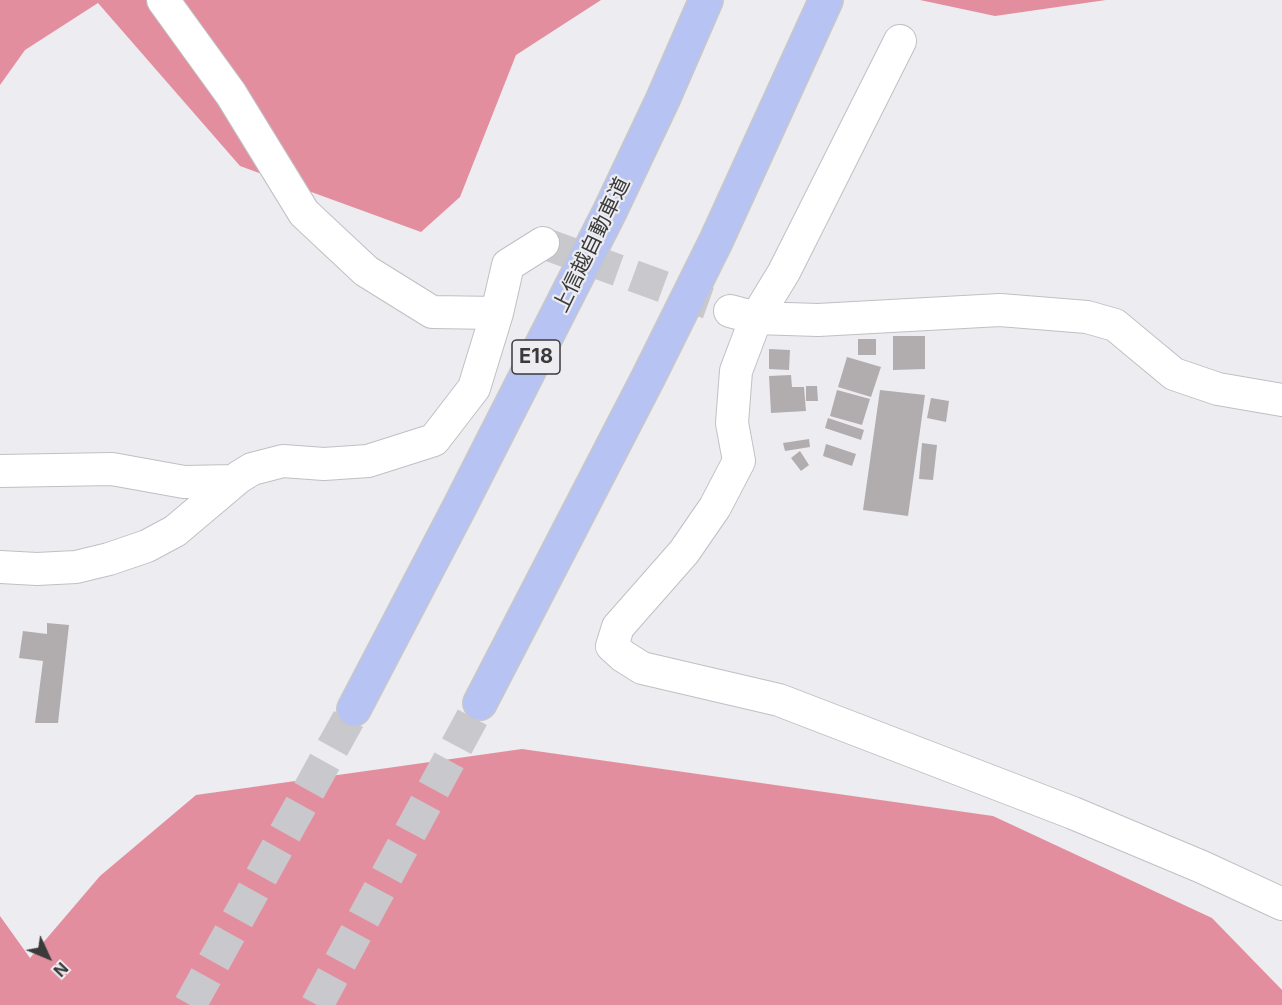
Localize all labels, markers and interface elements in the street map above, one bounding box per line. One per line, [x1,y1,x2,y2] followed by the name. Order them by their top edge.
[548,173,636,317] street label: 上信越自動車道
[512,340,560,374] road number: E18
[18,927,78,987] north arrow
[50,958,72,981] text: N

